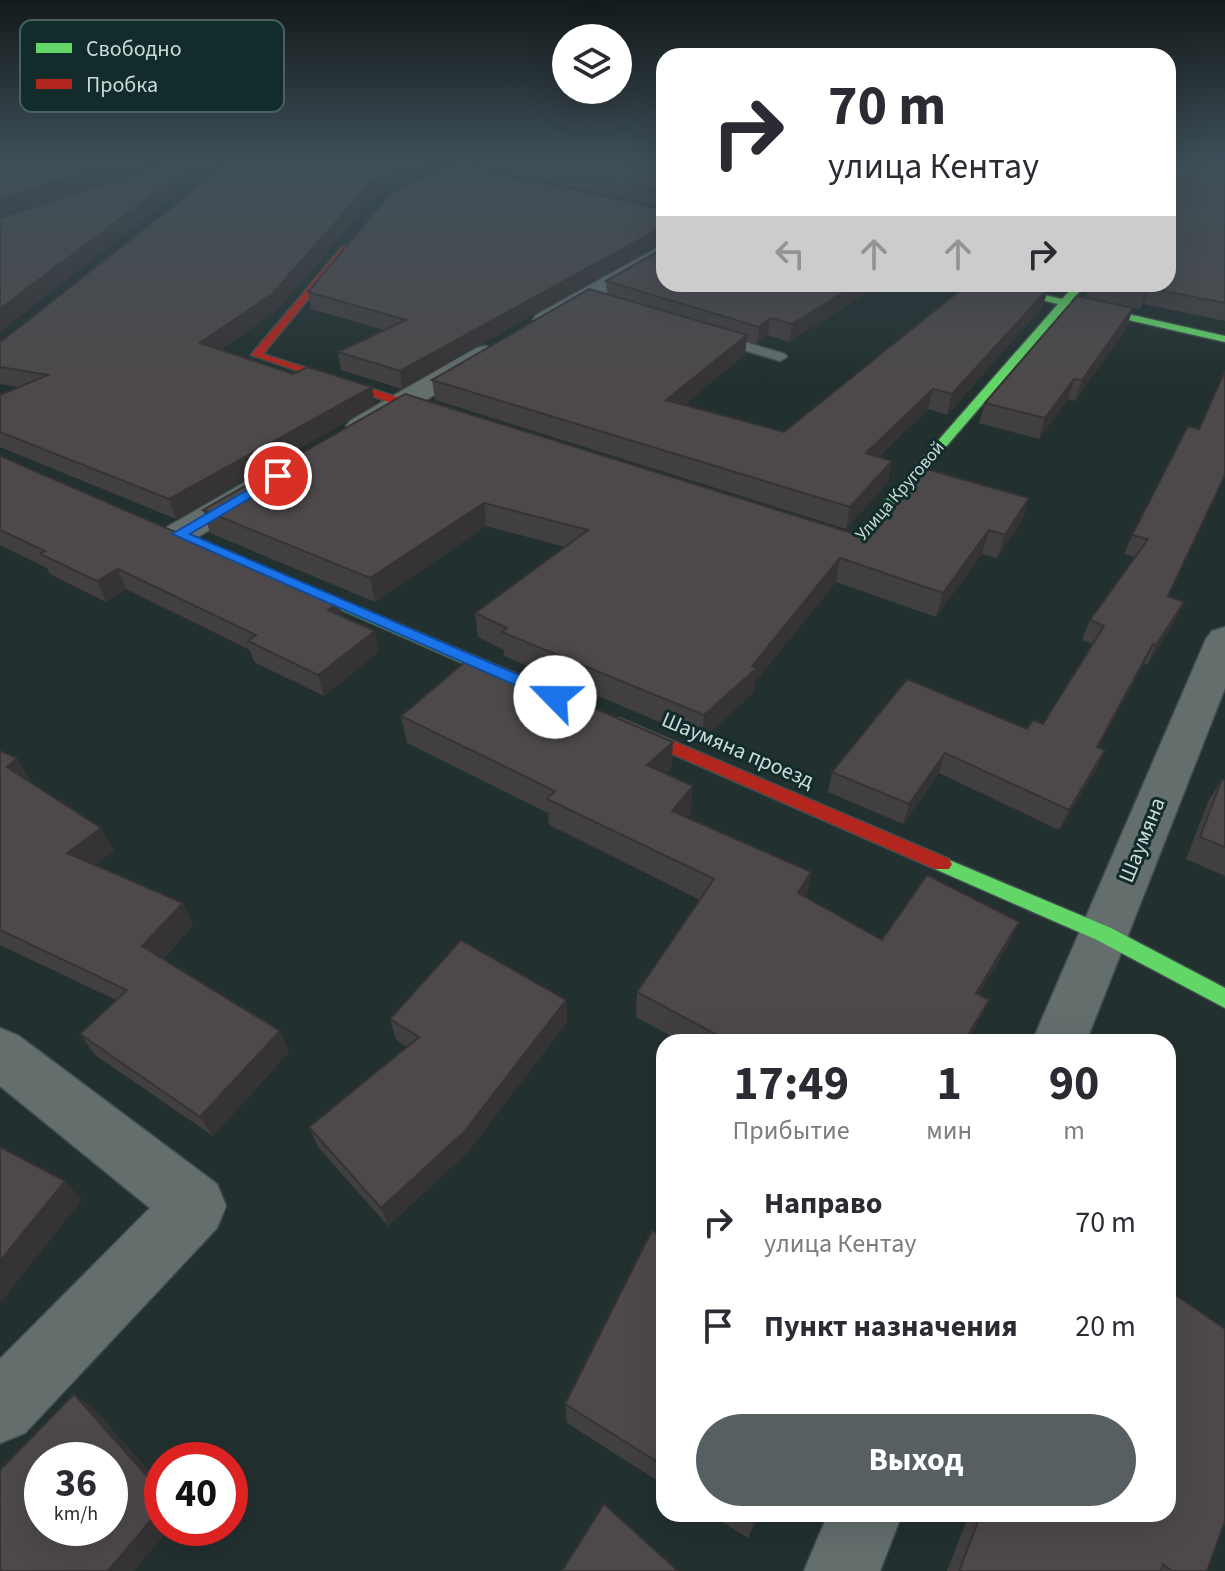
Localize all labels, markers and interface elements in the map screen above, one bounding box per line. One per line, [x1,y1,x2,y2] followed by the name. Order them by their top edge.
[20,20,284,112] legend
[552,24,632,104] map controls
[552,24,632,104] button: layers
[86,33,182,65] text: Свободно
[828,67,946,146] text: 70 m
[86,69,158,101] text: Пробка
[696,80,800,184] icon: right
[828,141,1039,192] text: улица Кентау
[768,232,812,276] icon: left
[852,232,896,276] icon: ahead
[936,232,980,276] icon: ahead
[1020,232,1064,276] icon: right
[850,436,950,546] street label: Улица Круговой
[244,442,312,510] pin
[256,454,300,498] icon: arrive
[513,655,597,739] position arrow
[657,703,819,797] street label: Шаумяна проезд
[1110,793,1174,887] street label: Шаумяна
[733,1050,849,1118] text: 17:49
[937,1050,962,1118] text: 1
[1049,1050,1099,1118] text: 90
[733,1112,850,1149] text: Прибытие
[926,1112,972,1149] text: мин
[1063,1112,1085,1149] text: m
[764,1182,882,1225] text: Направо
[696,1200,740,1244] icon: right
[1075,1201,1136,1244] text: 70 m
[764,1225,916,1262] text: улица Кентау
[696,1304,740,1348] icon: arrive
[764,1305,1018,1348] text: Пункт назначения
[1075,1305,1136,1348] text: 20 m
[696,1414,1136,1506] button: Выход
[144,1442,248,1546] speed limit sign: 40
[55,1455,97,1512] text: 36
[54,1500,98,1528] text: km/h

